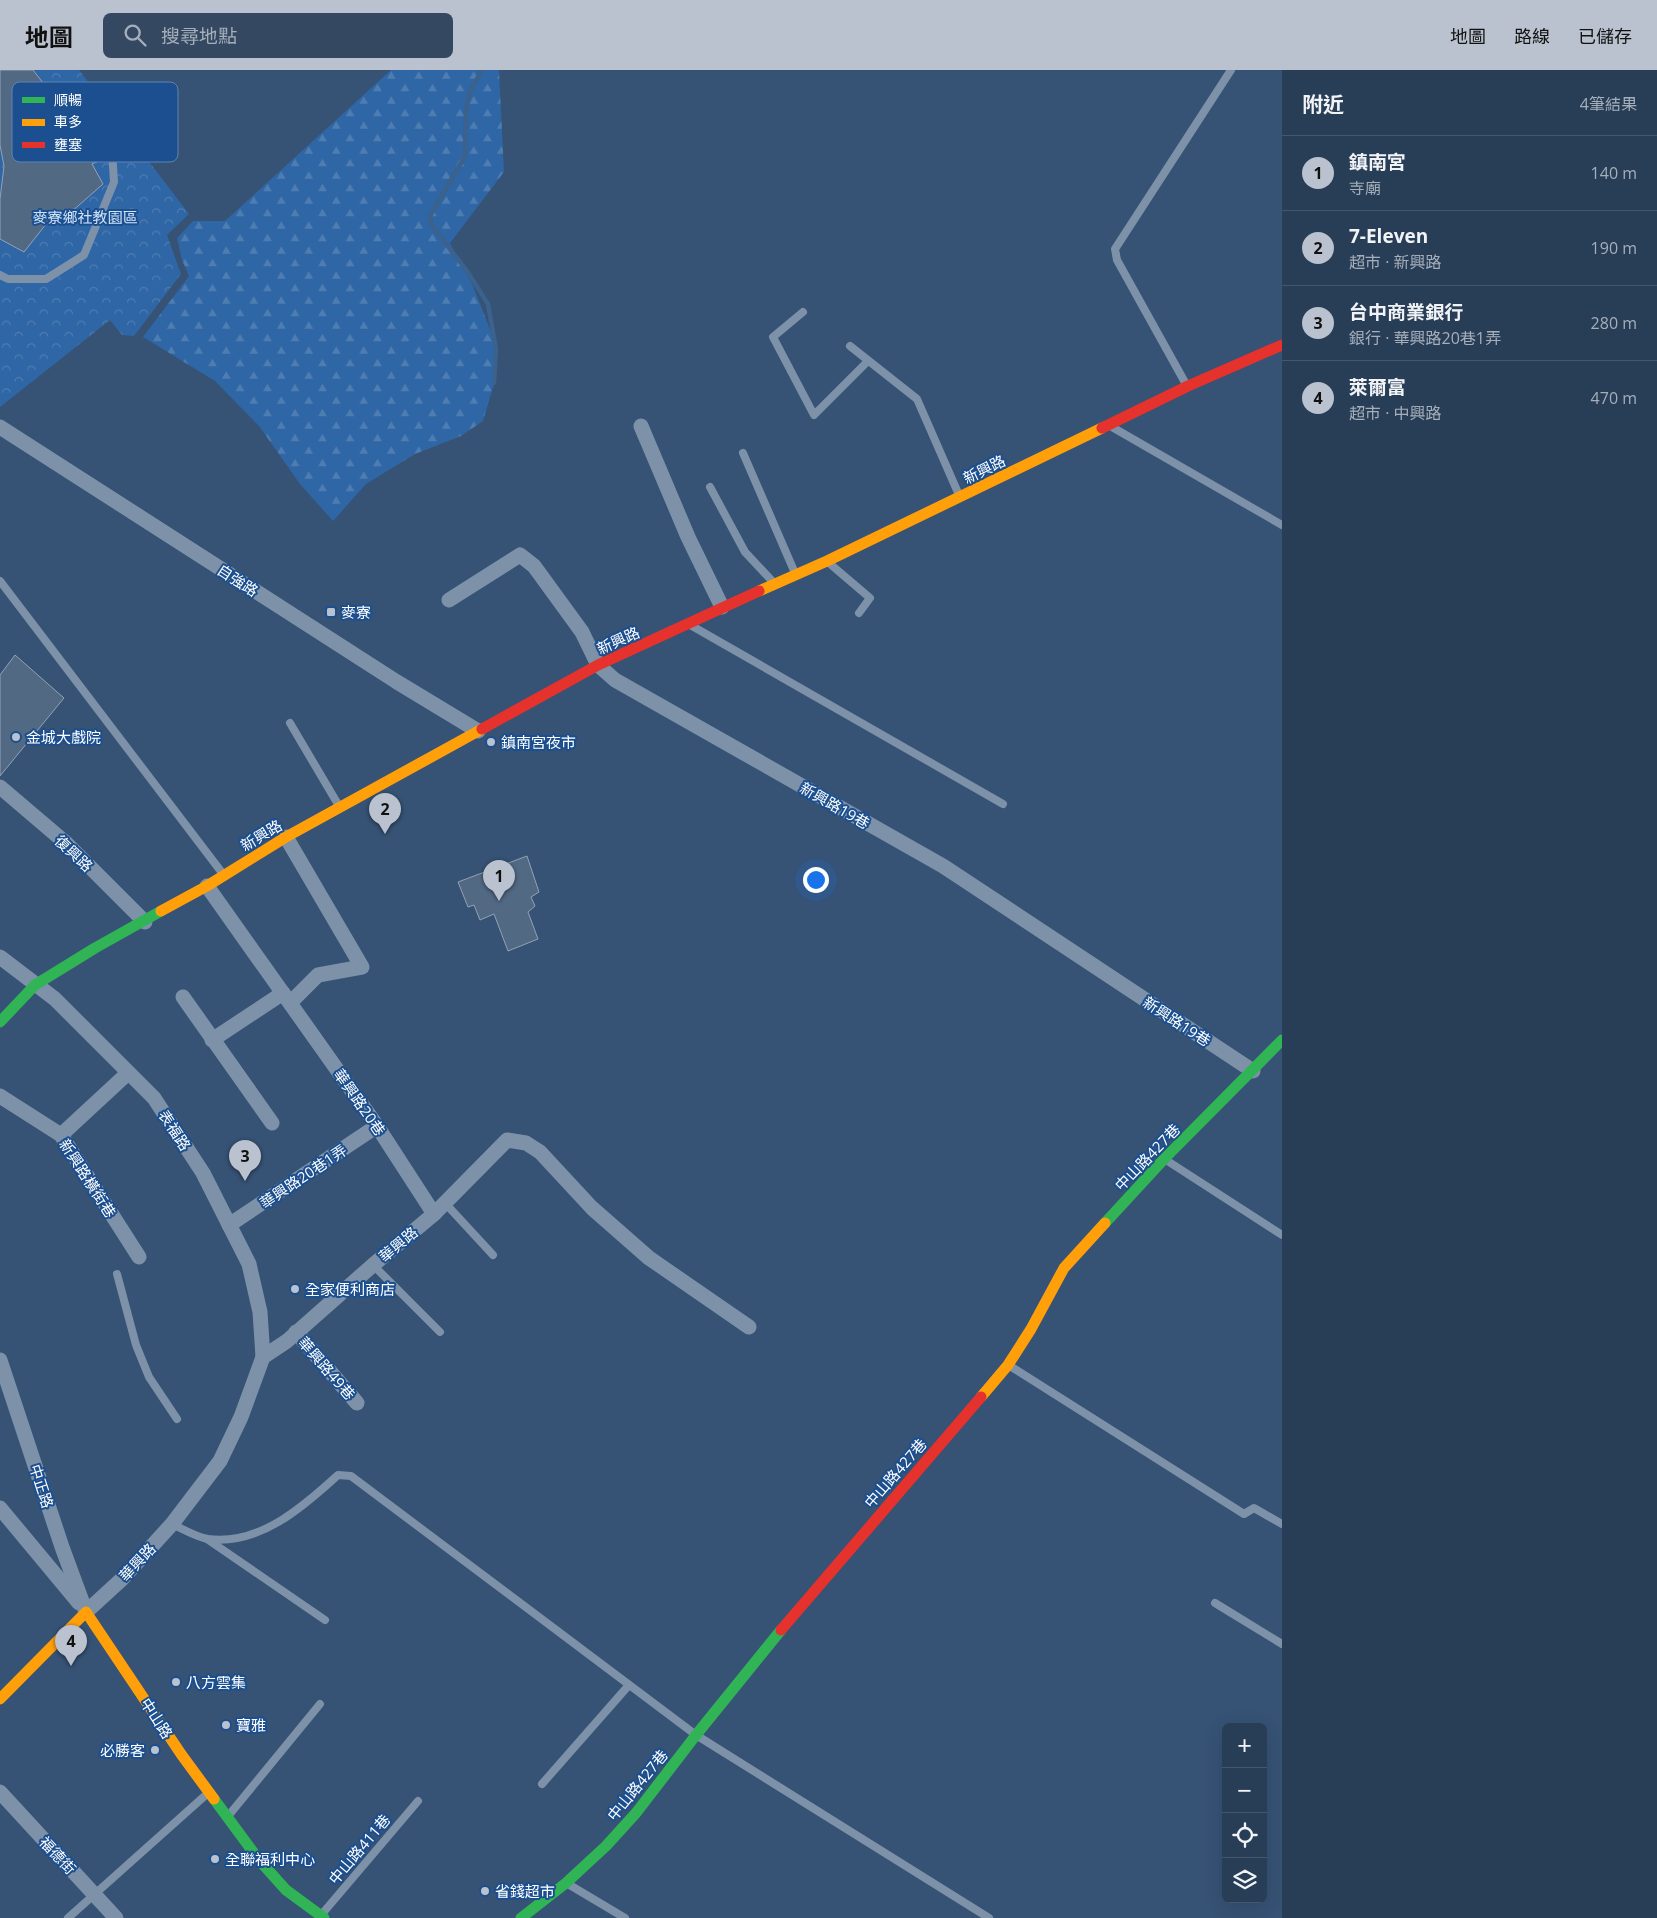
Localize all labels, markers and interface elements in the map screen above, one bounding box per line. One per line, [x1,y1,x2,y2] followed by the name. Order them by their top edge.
[103,13,453,58] search box
[25,20,73,53] text: 地圖
[121,21,149,49] icon: search
[161,23,237,49] text: 搜尋地點
[1450,24,1486,48] text: 地圖
[1514,24,1550,48] text: 路線
[1578,24,1632,48] text: 已儲存
[12,82,178,162] legend
[54,90,82,109] text: 順暢
[1302,90,1344,118] text: 附近
[1580,93,1637,115] text: 4筆結果
[54,112,82,131] text: 車多
[54,135,82,154] text: 壅塞
[1349,149,1406,175] text: 鎮南宮
[1313,162,1323,184] text: 1
[1591,162,1637,184] text: 140 m
[1349,177,1381,199] text: 寺廟
[32,207,138,227] park label: 麥寮鄉社教園區
[1349,223,1428,249] text: 7-Eleven
[1313,237,1323,259] text: 2
[1591,237,1637,259] text: 190 m
[1349,251,1442,273] text: 超市 · 新興路
[1349,299,1463,325] text: 台中商業銀行
[1313,312,1323,334] text: 3
[1591,312,1637,334] text: 280 m
[1349,327,1501,349] text: 銀行 · 華興路20巷1弄
[1349,374,1406,400] text: 萊爾富
[1313,387,1323,409] text: 4
[1591,387,1637,409] text: 470 m
[1349,402,1442,424] text: 超市 · 中興路
[959,450,1009,488] street label: 新興路
[214,559,262,601] street label: 自強路
[341,602,371,622] place label: 麥寮
[325,606,337,618] marker: 麥寮
[593,622,643,658] street label: 新興路
[26,727,101,747] place label: 金城大戲院
[10,731,22,743] marker: 金城大戲院
[501,732,576,752] place label: 鎮南宮夜市
[485,736,497,748] marker: 鎮南宮夜市
[797,777,873,833] street label: 新興路19巷
[369,793,401,834] pin: 2
[237,815,285,855] street label: 新興路
[51,830,97,876] street label: 復興路
[483,860,515,901] pin: 1
[803,867,829,893] your location
[1139,992,1215,1050] street label: 新興路19巷
[330,1065,390,1139] street label: 華興路20巷
[154,1106,196,1154] street label: 表福路
[1110,1119,1184,1195] street label: 中山路427巷
[55,1135,121,1221] street label: 新興路橫街巷
[229,1140,261,1181] pin: 3
[256,1140,350,1212] street label: 華興路20巷1弄
[374,1222,422,1266] street label: 華興路
[305,1279,395,1299] place label: 全家便利商店
[289,1283,301,1295] marker: 全家便利商店
[294,1332,360,1404] street label: 華興路49巷
[859,1434,931,1512] street label: 中山路427巷
[26,1462,58,1510] street label: 中正路
[114,1539,160,1585] street label: 華興路
[55,1625,87,1666] pin: 4
[186,1672,246,1692] place label: 八方雲集
[170,1676,182,1688] marker: 八方雲集
[136,1694,178,1742] street label: 中山路
[236,1715,266,1735] place label: 寶雅
[220,1719,232,1731] marker: 寶雅
[1222,1723,1267,1903] map controls
[1222,1723,1267,1768] button: +
[100,1740,145,1760] place label: 必勝客
[149,1744,161,1756] marker: 必勝客
[602,1745,672,1825] street label: 中山路427巷
[1222,1768,1267,1813] button: −
[324,1810,394,1888] street label: 中山路411巷
[1222,1813,1267,1858] button: locate
[35,1832,81,1878] street label: 福德街
[225,1849,315,1869] place label: 全聯福利中心
[209,1853,221,1865] marker: 全聯福利中心
[1222,1858,1267,1903] button: layers
[495,1881,555,1901] place label: 省錢超市
[479,1885,491,1897] marker: 省錢超市

